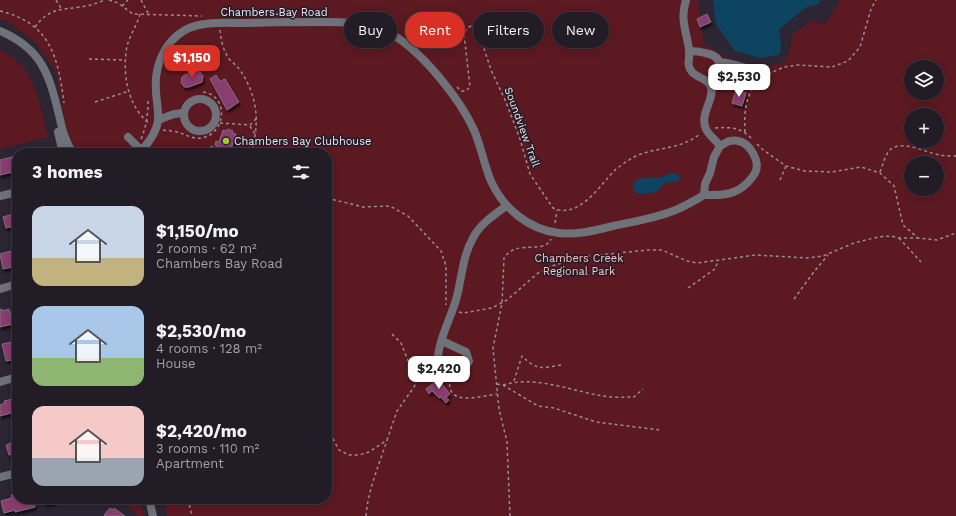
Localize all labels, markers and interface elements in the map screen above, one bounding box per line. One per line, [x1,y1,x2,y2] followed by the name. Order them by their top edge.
[220,6,328,19] street label: Chambers Bay Road
[344,12,397,48] chip: Buy
[405,12,465,48] chip: Rent
[473,12,544,48] chip: Filters
[552,12,609,48] chip: New
[159,45,225,79] pin: $1,150
[173,50,211,65] text: $1,150
[904,60,944,196] map controls
[904,60,944,100] button: layers
[706,64,772,98] pin: $2,530
[717,69,761,84] text: $2,530
[502,85,543,169] street label: Soundview Trail
[904,108,944,148] button: +
[234,135,371,148] place label: Chambers Bay Clubhouse
[221,136,231,146] marker: Chambers Bay Clubhouse
[904,156,944,196] button: −
[290,161,312,183] icon: filters
[32,162,103,182] text: 3 homes
[156,221,239,241] text: $1,150/mo
[64,222,112,270] icon: home
[156,241,257,256] text: 2 rooms · 62 m²
[535,252,623,278] park label: Chambers Creek Regional Park
[156,256,283,271] text: Chambers Bay Road
[156,321,246,341] text: $2,530/mo
[64,322,112,370] icon: home
[156,341,262,356] text: 4 rooms · 128 m²
[156,356,196,371] text: House
[406,356,472,390] pin: $2,420
[417,361,461,376] text: $2,420
[156,421,247,441] text: $2,420/mo
[64,422,112,470] icon: home
[156,441,259,456] text: 3 rooms · 110 m²
[156,456,224,471] text: Apartment

